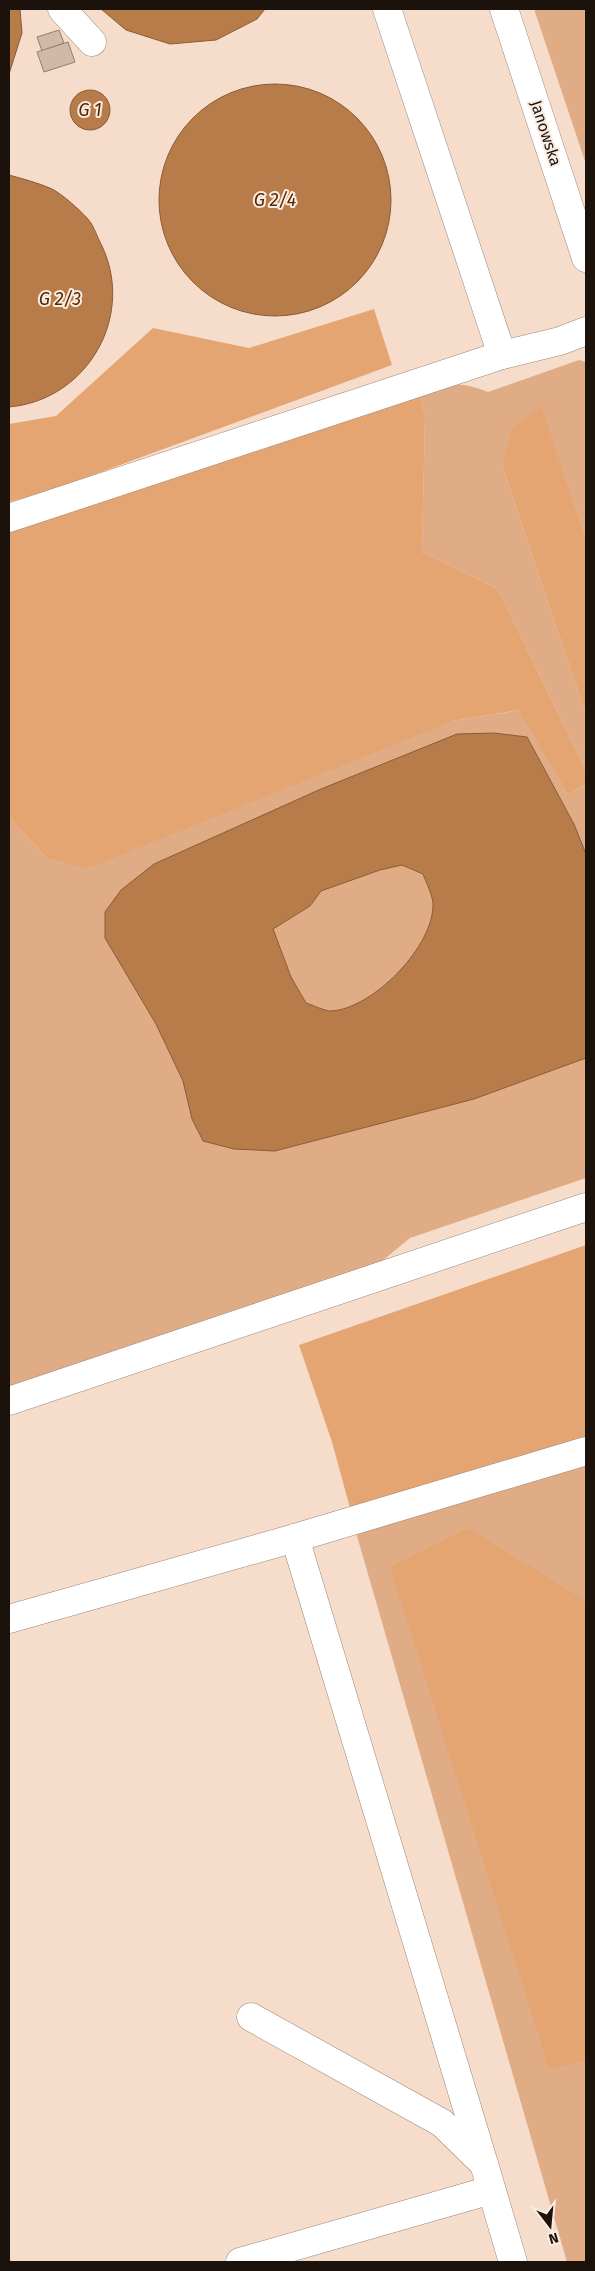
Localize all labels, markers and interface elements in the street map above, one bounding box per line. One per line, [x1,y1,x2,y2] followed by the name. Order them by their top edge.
[526,98,566,168] street label: Janowska
[78,99,102,121] water label: G 1
[254,189,296,211] water label: G 2/4
[39,288,81,310] water label: G 2/3
[525,2201,575,2251] north arrow
[547,2229,560,2247] text: N

